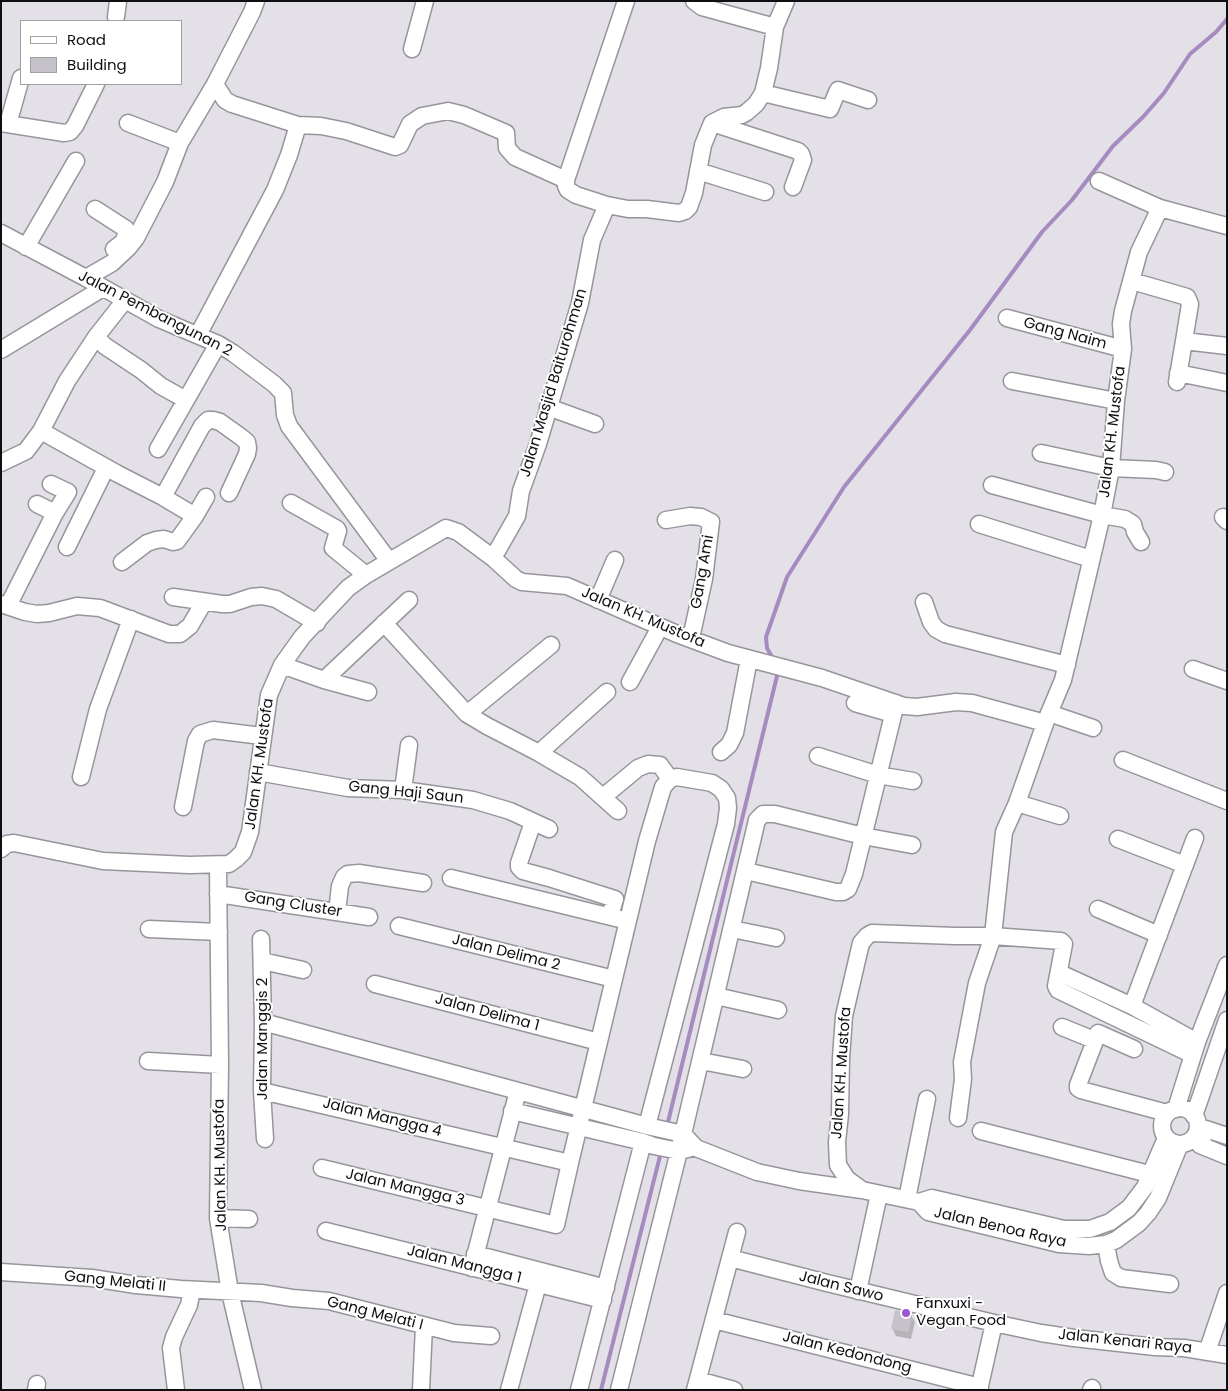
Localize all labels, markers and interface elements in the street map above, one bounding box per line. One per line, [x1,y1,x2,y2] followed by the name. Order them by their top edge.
[20,20,182,85] legend
[67,29,106,50] text: Road
[67,54,127,75] text: Building
[75,267,235,361] street label: Jalan Pembangunan 2
[517,287,591,479] street label: Jalan Masjid Baiturohman
[1021,314,1109,354] street label: Gang Naim
[1096,365,1130,499] street label: Jalan KH. Mustofa
[688,534,718,610] street label: Gang Ami
[578,584,708,652] street label: Jalan KH. Mustofa
[242,697,278,831] street label: Jalan KH. Mustofa
[348,778,464,808] street label: Gang Haji Saun
[243,888,343,922] street label: Gang Cluster
[450,931,562,975] street label: Jalan Delima 2
[254,978,272,1100] street label: Jalan Manggis 2
[433,990,541,1036] street label: Jalan Delima 1
[828,1006,856,1140] street label: Jalan KH. Mustofa
[321,1095,443,1141] street label: Jalan Mangga 4
[211,1099,231,1231] street label: Jalan KH. Mustofa
[344,1166,466,1210] street label: Jalan Mangga 3
[932,1204,1068,1252] street label: Jalan Benoa Raya
[405,1242,523,1288] street label: Jalan Mangga 1
[63,1268,167,1296] street label: Gang Melati II
[797,1268,885,1306] street label: Jalan Sawo
[325,1293,425,1335] street label: Gang Melati I
[916,1295,1006,1330] place label: Fanxuxi - Vegan Food
[900,1307,912,1319] marker: Fanxuxi - Vegan Food
[1057,1326,1193,1358] street label: Jalan Kenari Raya
[780,1328,914,1378] street label: Jalan Kedondong

